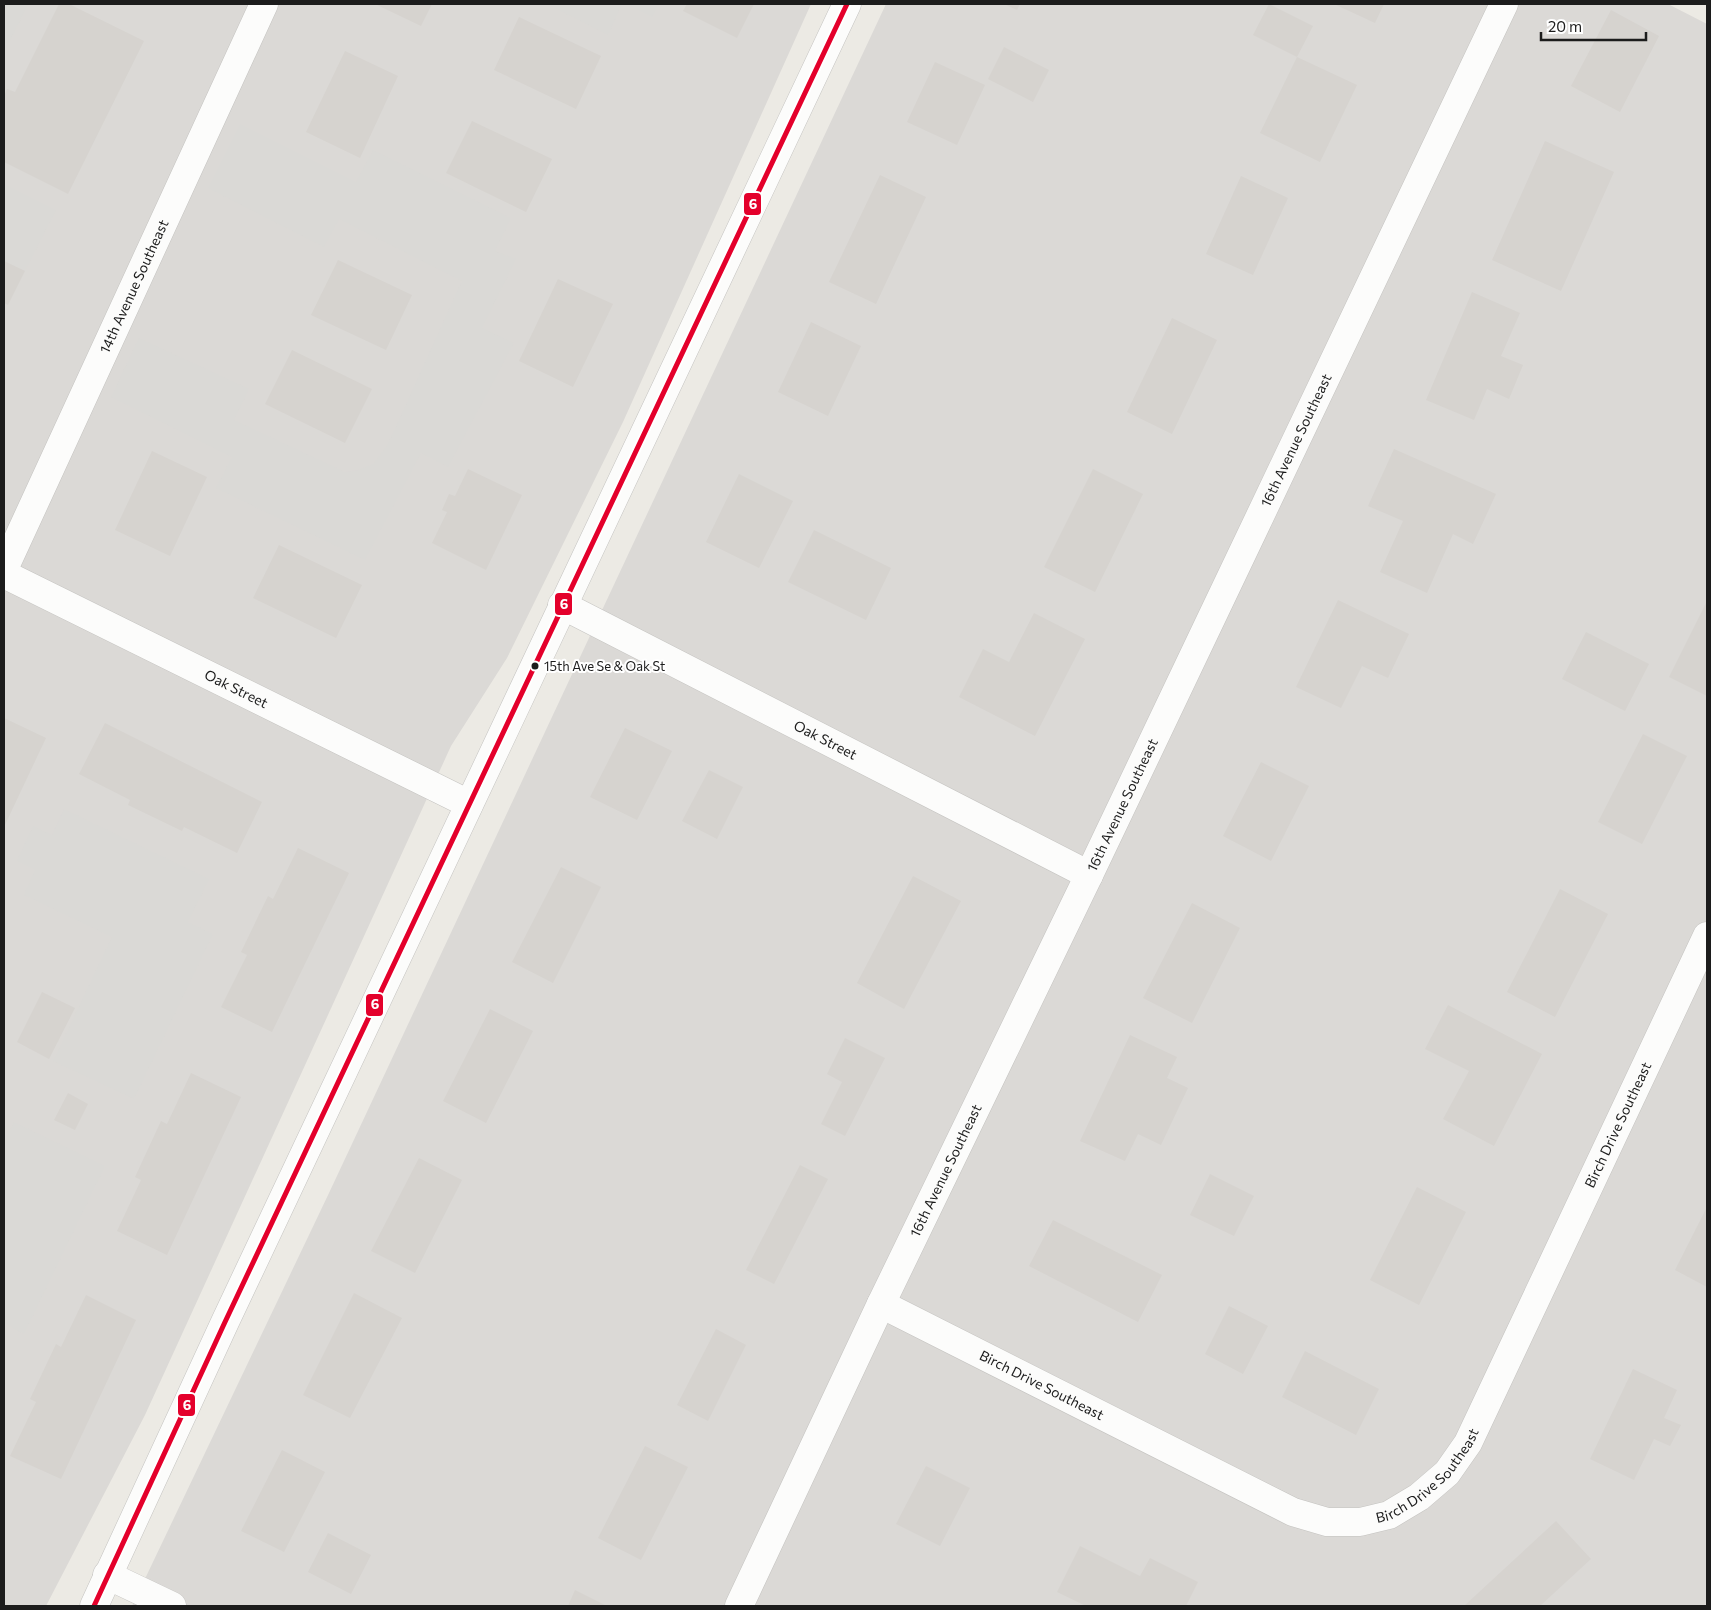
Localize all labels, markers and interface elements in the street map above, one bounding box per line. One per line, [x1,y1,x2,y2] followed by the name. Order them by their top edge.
[1541,10,1646,42] scale bar
[1548,17,1582,35] text: 20 m
[743,192,762,216] line badge: 6
[749,195,758,212] text: 6
[95,216,172,356] street label: 14th Avenue Southeast
[1257,371,1335,509] street label: 16th Avenue Southeast
[554,592,573,616] line badge: 6
[560,595,569,612] text: 6
[544,658,665,674] place label: 15th Ave Se & Oak St
[530,661,540,671] marker: 15th Ave Se & Oak St
[202,666,271,711] street label: Oak Street
[791,716,860,763] street label: Oak Street
[1083,735,1161,874] street label: 16th Avenue Southeast
[365,993,384,1017] line badge: 6
[371,995,380,1012] text: 6
[1581,1059,1655,1190] street label: Birch Drive Southeast
[906,1101,985,1239] street label: 16th Avenue Southeast
[977,1346,1107,1423] street label: Birch Drive Southeast
[177,1393,196,1417] line badge: 6
[183,1396,192,1413] text: 6
[1374,1425,1482,1526] street label: Birch Drive Southeast

